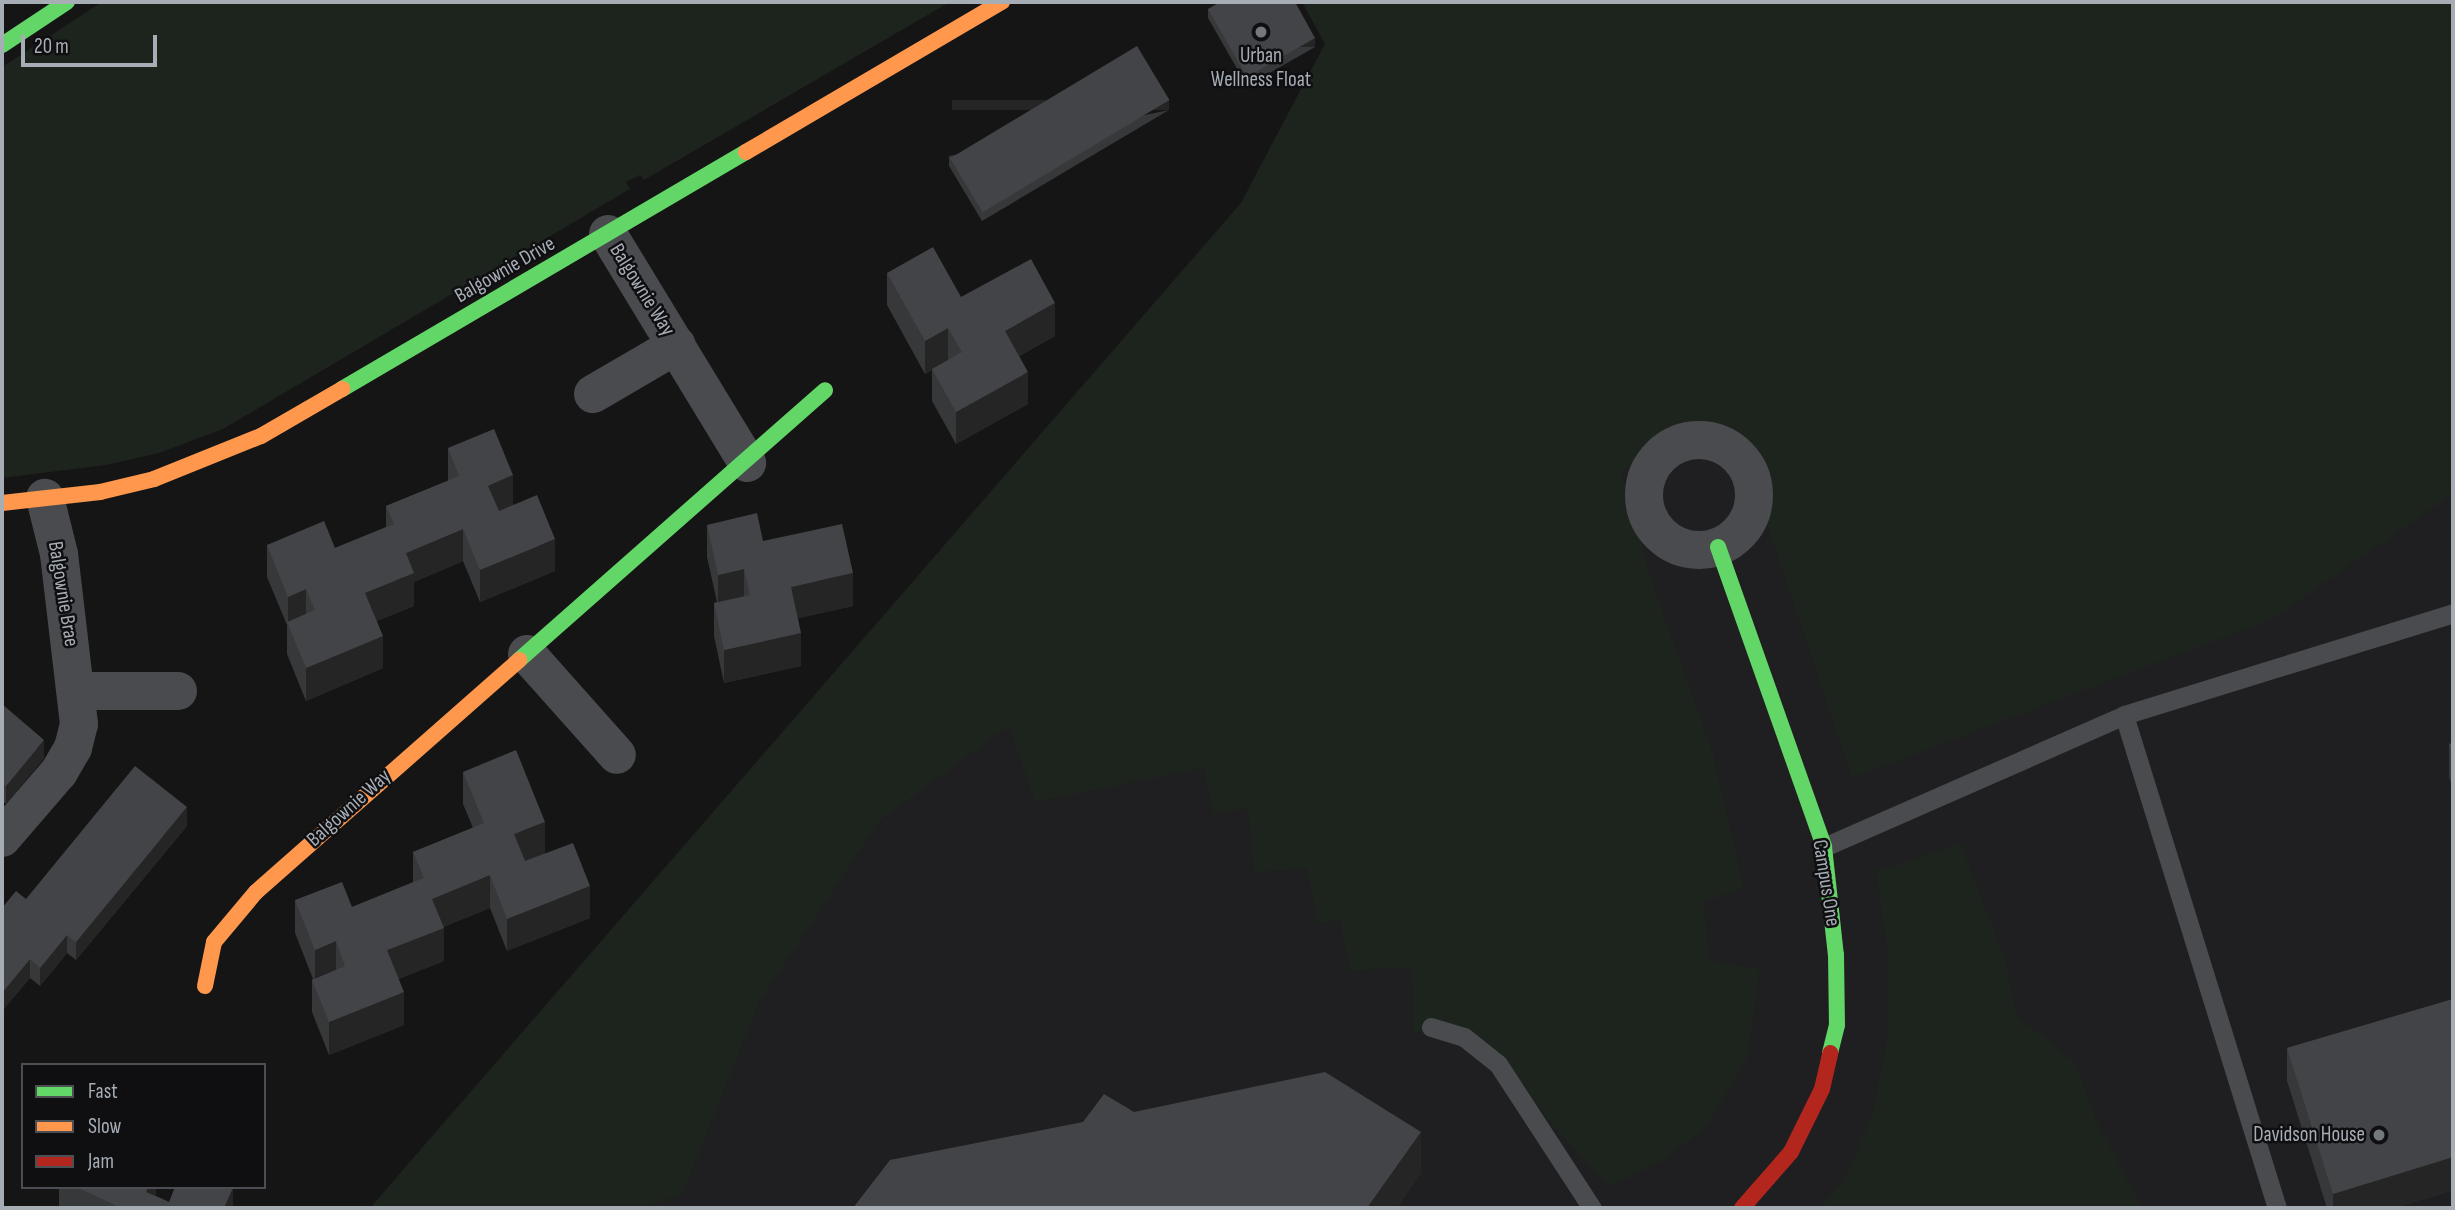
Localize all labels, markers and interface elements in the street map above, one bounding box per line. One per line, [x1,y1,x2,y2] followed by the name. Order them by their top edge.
[24,21,161,65] scale bar
[1253,24,1269,40] marker: Urban Wellness Float
[34,34,69,59] text: 20 m
[1211,43,1311,93] place label: Urban Wellness Float
[450,231,560,309] street label: Balgownie Drive
[604,239,680,341] street label: Balgownie Way
[42,540,84,648] street label: Balgownie Brae
[302,764,396,852] street label: Balgownie Way
[1807,838,1845,928] street label: Campus One
[21,1063,266,1189] legend
[88,1079,118,1104] text: Fast
[88,1114,121,1139] text: Slow
[2253,1122,2365,1148] place label: Davidson House
[2371,1127,2387,1143] marker: Davidson House
[88,1149,114,1174] text: Jam

